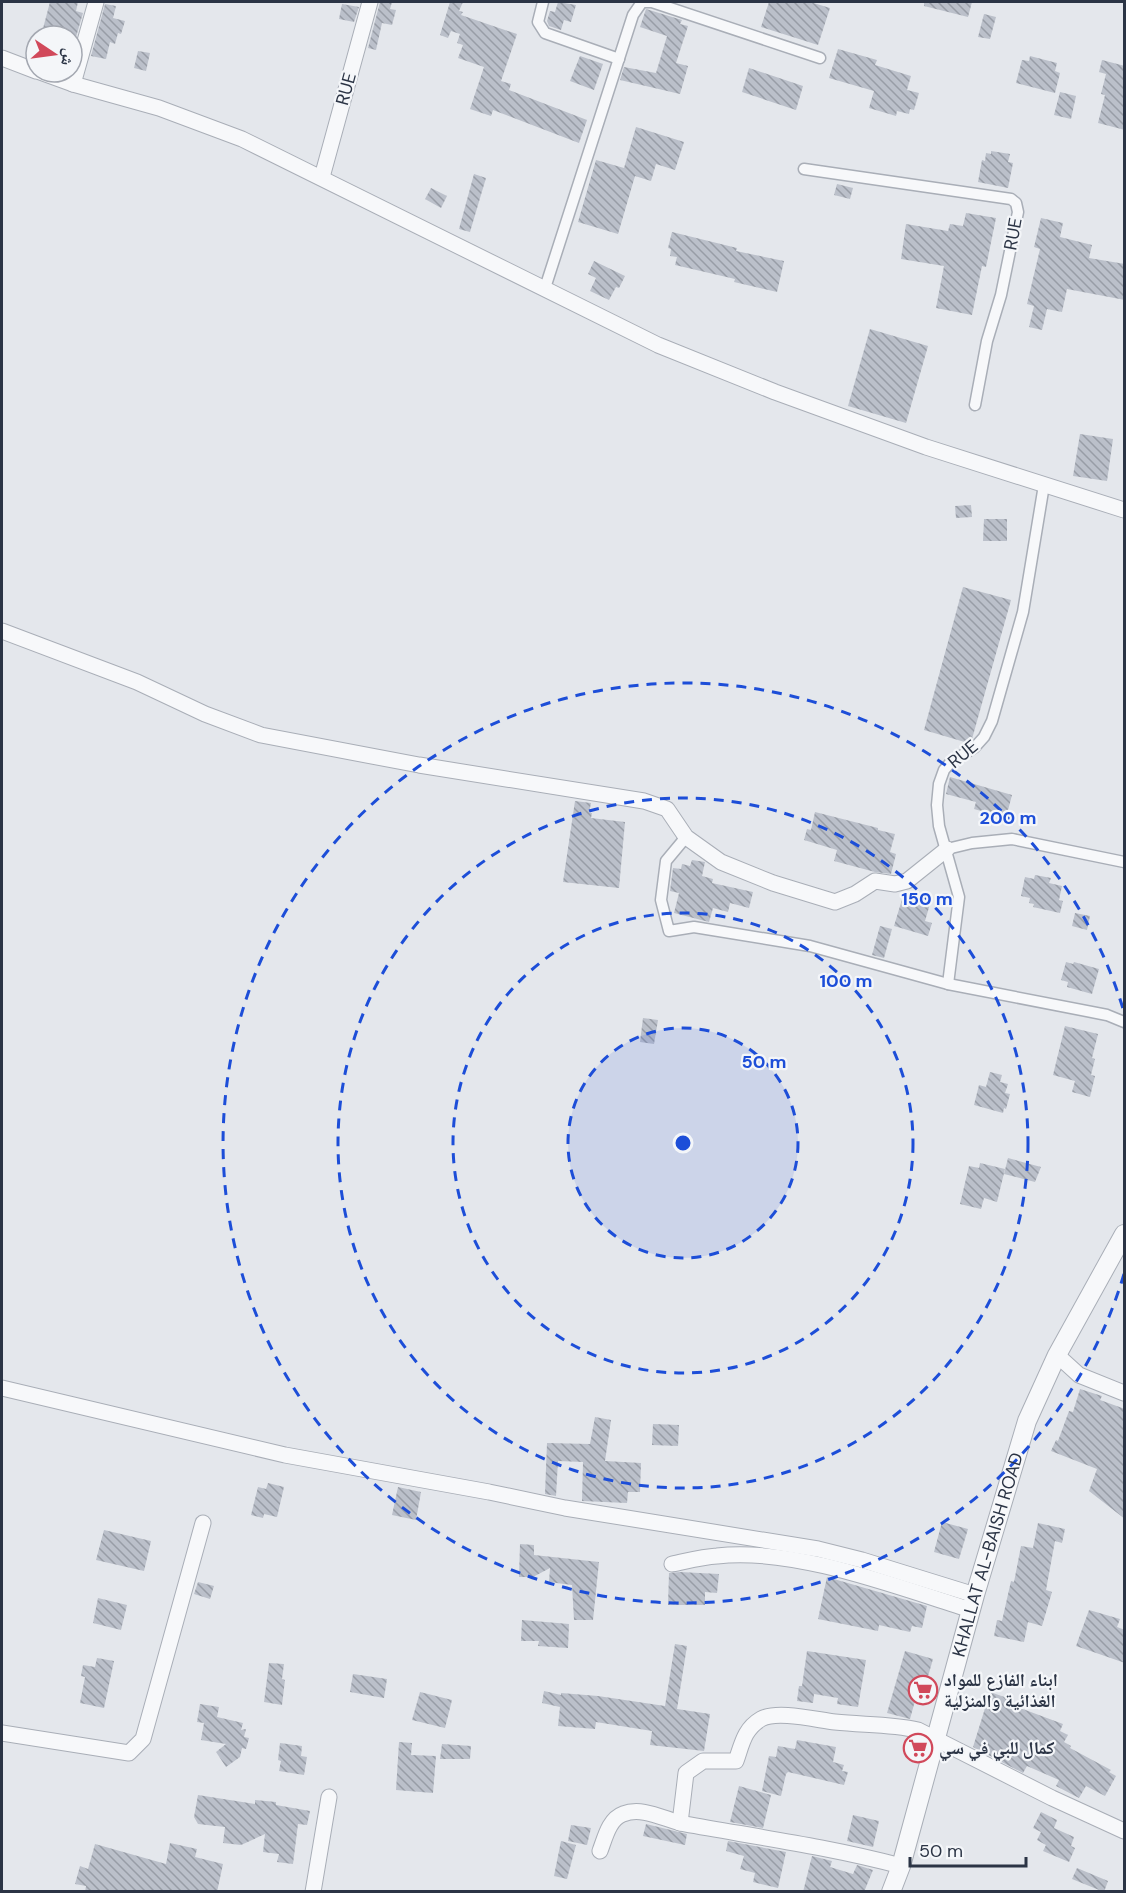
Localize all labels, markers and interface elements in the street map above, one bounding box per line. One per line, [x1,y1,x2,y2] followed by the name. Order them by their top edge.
[24,24,84,84] north arrow
[56,47,80,68] text: ش
[330,70,362,108] street label: RUE
[998,216,1028,252] street label: RUE
[943,734,983,774] street label: RUE
[980,806,1036,830] text: 200 m
[901,887,953,911] text: 150 m
[819,969,873,993] text: 100 m
[741,1050,787,1074] text: 50 m
[673,1133,693,1153] centre of rings
[947,1450,1029,1659] street label: KHALLAT AL-BAISH ROAD
[944,1668,1058,1713] place label: ابناء الفازع للمواد الغذائية والمنزلية
[907,1674,939,1706] supermarket icon: ابناء الفازع للمواد الغذائية والمنزلية
[902,1732,934,1764] supermarket icon: كمال للبي في سي
[939,1736,1054,1762] place label: كمال للبي في سي
[910,1830,1026,1868] scale bar
[919,1839,963,1863] text: 50 m

